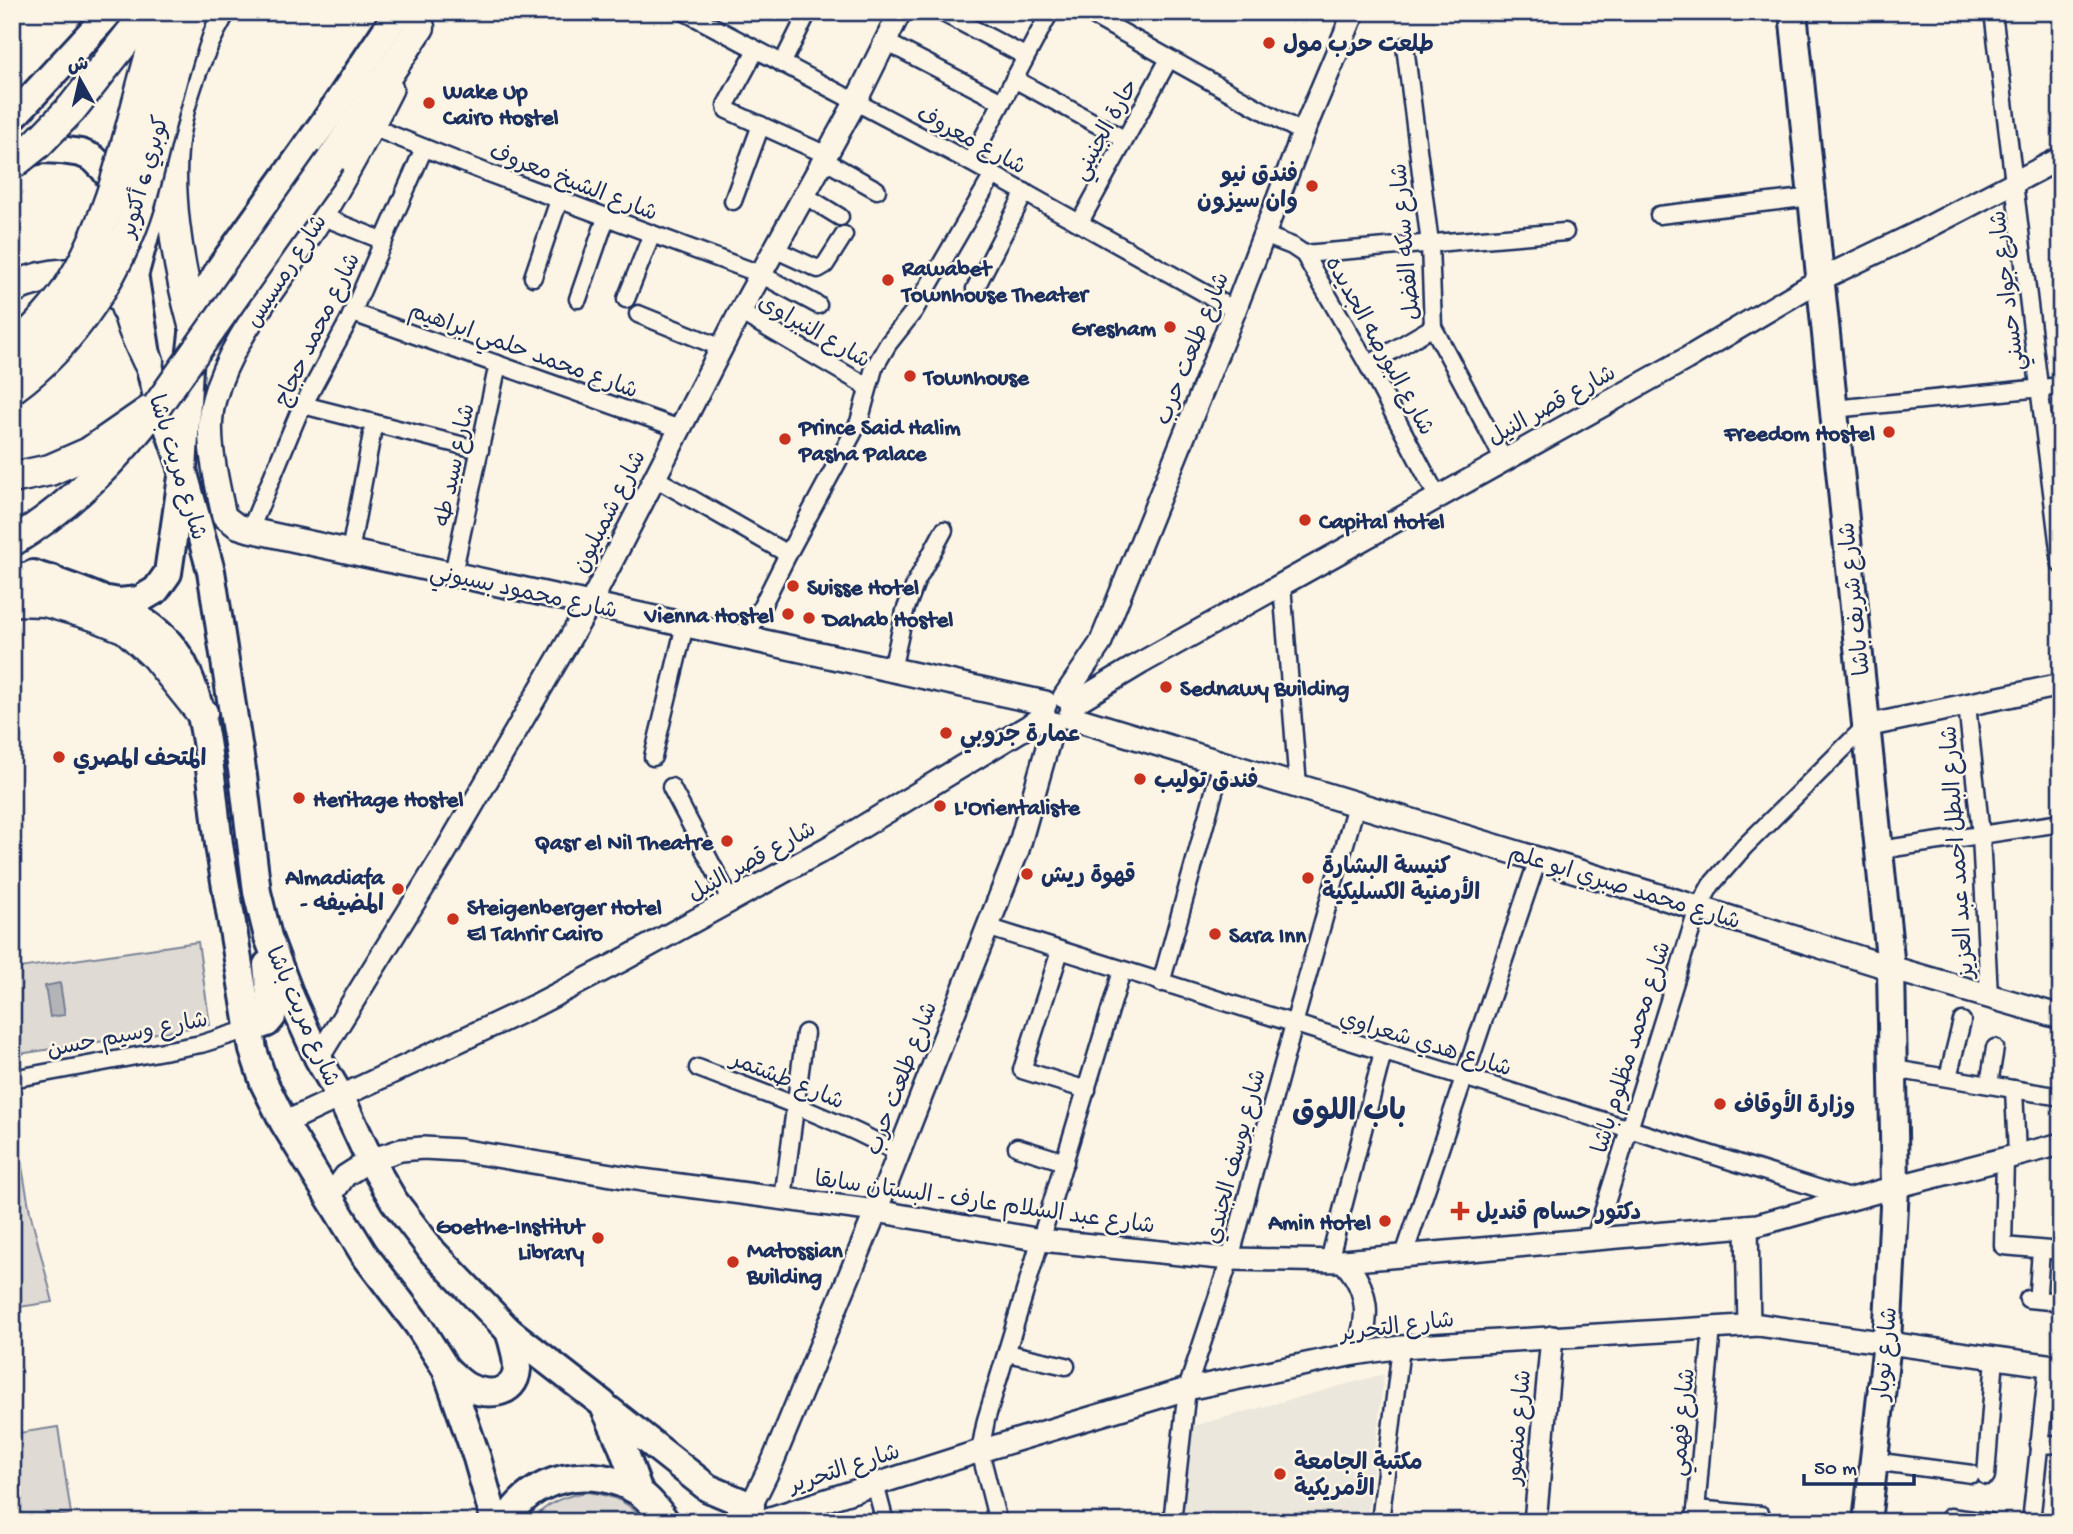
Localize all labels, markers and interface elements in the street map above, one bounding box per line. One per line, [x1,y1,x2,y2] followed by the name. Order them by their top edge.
[1283,33,1434,60] place label: طلعت حرب مول
[1261,35,1277,51] marker: طلعت حرب مول
[46,46,116,116] north arrow
[66,54,90,79] text: ش
[1068,75,1149,188] street label: حارة الجنيني
[442,80,559,133] place label: Wake Up Cairo Hostel
[421,95,437,111] marker: Wake Up Cairo Hostel
[911,102,1030,182] street label: شارع معروف
[112,112,177,243] street label: كوبري 6 أكتوبر
[485,140,661,229] street label: شارع الشيخ معروف
[1197,161,1298,216] place label: فندق نيو وان سيزون
[1387,162,1428,321] street label: شارع سكه الفضل
[1304,178,1320,194] marker: فندق نيو وان سيزون
[1986,208,2037,373] street label: شارع جواد حسني
[241,210,335,334] street label: شارع رمسيس
[270,249,368,412] street label: شارع محمد حجاج
[1318,253,1438,441] street label: شارع البورصه الجديده
[900,257,1091,310] place label: Rawabet Townhouse Theater
[1151,269,1237,430] street label: شارع طلعت حرب
[880,272,896,288] marker: Rawabet Townhouse Theater
[752,290,874,376] street label: شارع النبراوى
[403,298,641,410] street label: شارع محمد حلمي ابراهيم
[1072,317,1157,344] place label: Gresham
[1162,319,1178,335] marker: Gresham
[1484,361,1621,453] street label: شارع قصر النيل
[922,366,1030,393] place label: Townhouse
[902,368,918,384] marker: Townhouse
[141,392,211,544] street label: شارع مريت باشا
[430,402,483,530] street label: شارع سيد طه
[797,416,961,469] place label: Prince Said Halim Pasha Palace
[1723,422,1875,449] place label: Freedom Hostel
[1881,424,1897,440] marker: Freedom Hostel
[777,431,793,447] marker: Prince Said Halim Pasha Palace
[569,447,654,578] street label: شارع شمبليون
[1319,510,1445,537] place label: Capital Hotel
[1297,512,1313,528] marker: Capital Hotel
[1835,520,1878,677] street label: شارع شريف باشا
[426,560,619,630] street label: شارع محمود بسيوني
[807,576,919,603] place label: Suisse Hotel
[785,578,801,594] marker: Suisse Hotel
[643,604,774,631] place label: Vienna Hostel
[780,606,796,622] marker: Vienna Hostel
[821,608,953,635] place label: Dahab Hostel
[801,610,817,626] marker: Dahab Hostel
[1180,677,1349,704] place label: Sednawy Building
[1158,679,1174,695] marker: Sednawy Building
[960,723,1082,754] place label: عمارة جروبي
[938,725,954,741] marker: عمارة جروبي
[1937,725,1982,981] street label: شارع البطل احمد عبد العزيز
[73,747,206,775] place label: المتحف المصري
[51,749,67,765] marker: المتحف المصري
[1154,767,1258,796] place label: فندق توليب
[1132,771,1148,787] marker: فندق توليب
[313,788,464,815] place label: Heritage Hostel
[291,790,307,806] marker: Heritage Hostel
[954,796,1081,823] place label: L'Orientaliste
[932,798,948,814] marker: L'Orientaliste
[684,817,821,909] street label: شارع قصر النيل
[535,831,714,858] place label: Qasr el Nil Theatre
[719,833,735,849] marker: Qasr el Nil Theatre
[1505,841,1743,938] street label: شارع محمد صبري ابو علم
[1322,854,1480,908] place label: كنيسة البشارة الأرمنية الكسليكية
[1041,862,1136,891] place label: قهوة ريش
[284,866,385,919] place label: Almadiafa - المضيفه
[1019,866,1035,882] marker: قهوة ريش
[1300,870,1316,886] marker: كنيسة البشارة الأرمنية الكسليكية
[390,881,406,897] marker: Almadiafa - المضيفه
[467,896,662,949] place label: Steigenberger Hotel El Tahrir Cairo
[445,911,461,927] marker: Steigenberger Hotel El Tahrir Cairo
[1229,924,1307,951] place label: Sara Inn
[1207,926,1223,942] marker: Sara Inn
[1588,939,1679,1158] street label: شارع محمد مظلوم باشا
[258,943,344,1092] street label: شارع مريت باشا
[862,999,945,1160] street label: شارع طلعت حرب
[1336,1006,1514,1084] street label: شارع هدي شعراوي
[45,1008,211,1066] street label: شارع وسيم حسن
[724,1047,847,1117] street label: شارع طشتمر
[1201,1067,1274,1247] street label: شارع يوسف الجندي
[1734,1088,1855,1121] place label: وزارة الأوقاف
[1292,1096,1406,1131] district label: باب اللوق
[1712,1096,1728,1112] marker: وزارة الأوقاف
[812,1167,1156,1243] street label: شارع عبد السلام عارف - البستان سابقا
[1476,1199,1641,1229] place label: دكتور حسام قنديل
[1450,1201,1470,1221] marker: دكتور حسام قنديل
[1267,1211,1371,1238] place label: Amin Hotel
[1377,1213,1393,1229] marker: Amin Hotel
[436,1215,587,1268] place label: Goethe-Institut Library
[590,1230,606,1246] marker: Goethe-Institut Library
[746,1239,844,1292] place label: Matossian Building
[725,1254,741,1270] marker: Matossian Building
[1870,1306,1905,1404] street label: شارع نوبار
[1337,1308,1456,1349] street label: شارع التحرير
[1666,1367,1707,1478] street label: شارع فهمي
[1502,1369,1539,1488] street label: شارع منصور
[784,1440,904,1502] street label: شارع التحرير
[1804,1443,1914,1487] scale bar
[1294,1450,1423,1504] place label: مكتبة الجامعة الأمريكية
[1814,1458,1857,1483] text: 50 m
[1272,1466,1288,1482] marker: مكتبة الجامعة الأمريكية

